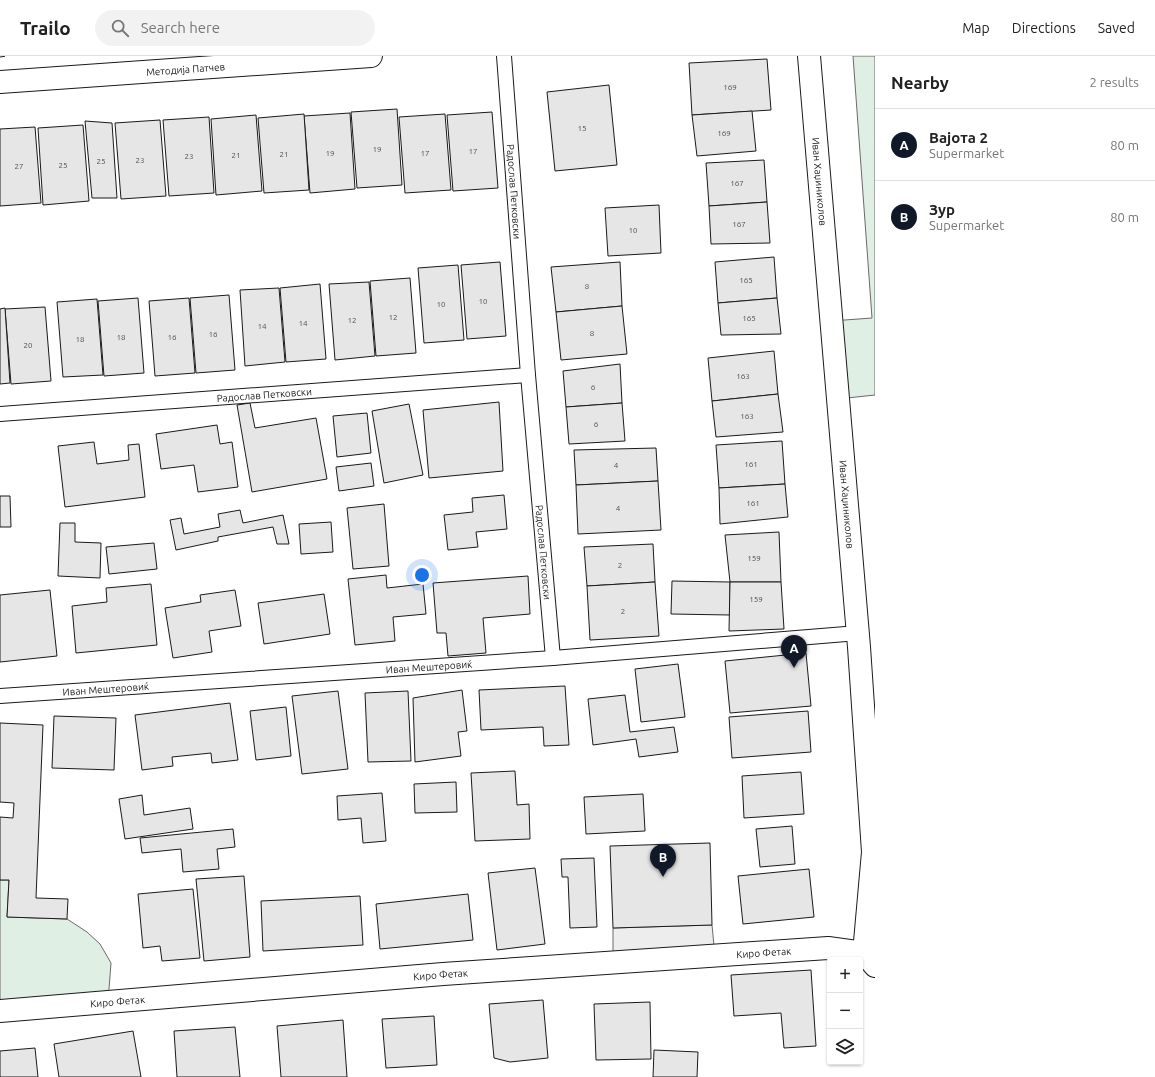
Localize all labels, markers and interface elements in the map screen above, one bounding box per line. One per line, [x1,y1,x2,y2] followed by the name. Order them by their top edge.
[95,10,375,46] search box
[20,17,71,39] text: Trailo
[109,17,131,39] icon: search
[141,19,220,36] text: Search here
[962,20,990,36] text: Map
[1012,20,1076,36] text: Directions
[1098,20,1135,36] text: Saved
[146,61,225,78] street label: Методија Патчев
[891,73,949,92] text: Nearby
[1089,75,1139,89] text: 2 results
[723,83,737,92] house number: 169
[577,124,587,133] house number: 15
[717,129,731,138] house number: 169
[929,129,988,146] text: Вајота 2
[810,137,828,226] street label: Иван Хаџиниколов
[899,138,909,152] text: A
[1110,138,1139,152] text: 80 m
[505,144,523,240] street label: Радослав Петковски
[372,145,382,154] house number: 19
[929,146,1004,160] text: Supermarket
[468,147,478,156] house number: 17
[325,149,335,158] house number: 19
[420,149,430,158] house number: 17
[279,150,289,159] house number: 21
[231,151,241,160] house number: 21
[184,152,194,161] house number: 23
[135,156,145,165] house number: 23
[96,157,106,166] house number: 25
[58,161,68,170] house number: 25
[14,162,24,171] house number: 27
[730,179,744,188] house number: 167
[929,201,955,218] text: Зур
[900,210,908,224] text: B
[1110,210,1139,224] text: 80 m
[929,218,1004,232] text: Supermarket
[732,220,746,229] house number: 167
[628,226,638,235] house number: 10
[739,276,753,285] house number: 165
[585,282,590,291] house number: 8
[478,297,488,306] house number: 10
[436,300,446,309] house number: 10
[388,313,398,322] house number: 12
[742,314,756,323] house number: 165
[347,316,357,325] house number: 12
[298,319,308,328] house number: 14
[257,322,267,331] house number: 14
[590,329,595,338] house number: 8
[208,330,218,339] house number: 16
[116,333,126,342] house number: 18
[167,333,177,342] house number: 16
[75,335,85,344] house number: 18
[23,341,33,350] house number: 20
[736,372,750,381] house number: 163
[591,383,596,392] house number: 6
[216,386,312,404] street label: Радослав Петковски
[740,412,754,421] house number: 163
[594,420,599,429] house number: 6
[744,460,758,469] house number: 161
[837,460,856,549] street label: Иван Хаџиниколов
[614,461,619,470] house number: 4
[746,499,760,508] house number: 161
[533,504,553,601] street label: Радослав Петковски
[616,504,621,513] house number: 4
[747,554,761,563] house number: 159
[618,561,622,570] house number: 2
[412,565,432,585] your location
[749,595,763,604] house number: 159
[621,607,625,616] house number: 2
[781,635,807,668] pin: A
[385,659,473,675] street label: Иван Мештеровиќ
[62,681,149,698] street label: Иван Мештеровиќ
[650,844,676,877] pin: B
[736,946,792,960] street label: Киро Фетак
[827,957,863,1065] map controls
[827,957,863,993] button: +
[413,967,468,982] street label: Киро Фетак
[827,993,863,1029] button: −
[90,994,145,1009] street label: Киро Фетак
[827,1029,863,1065] button: layers

